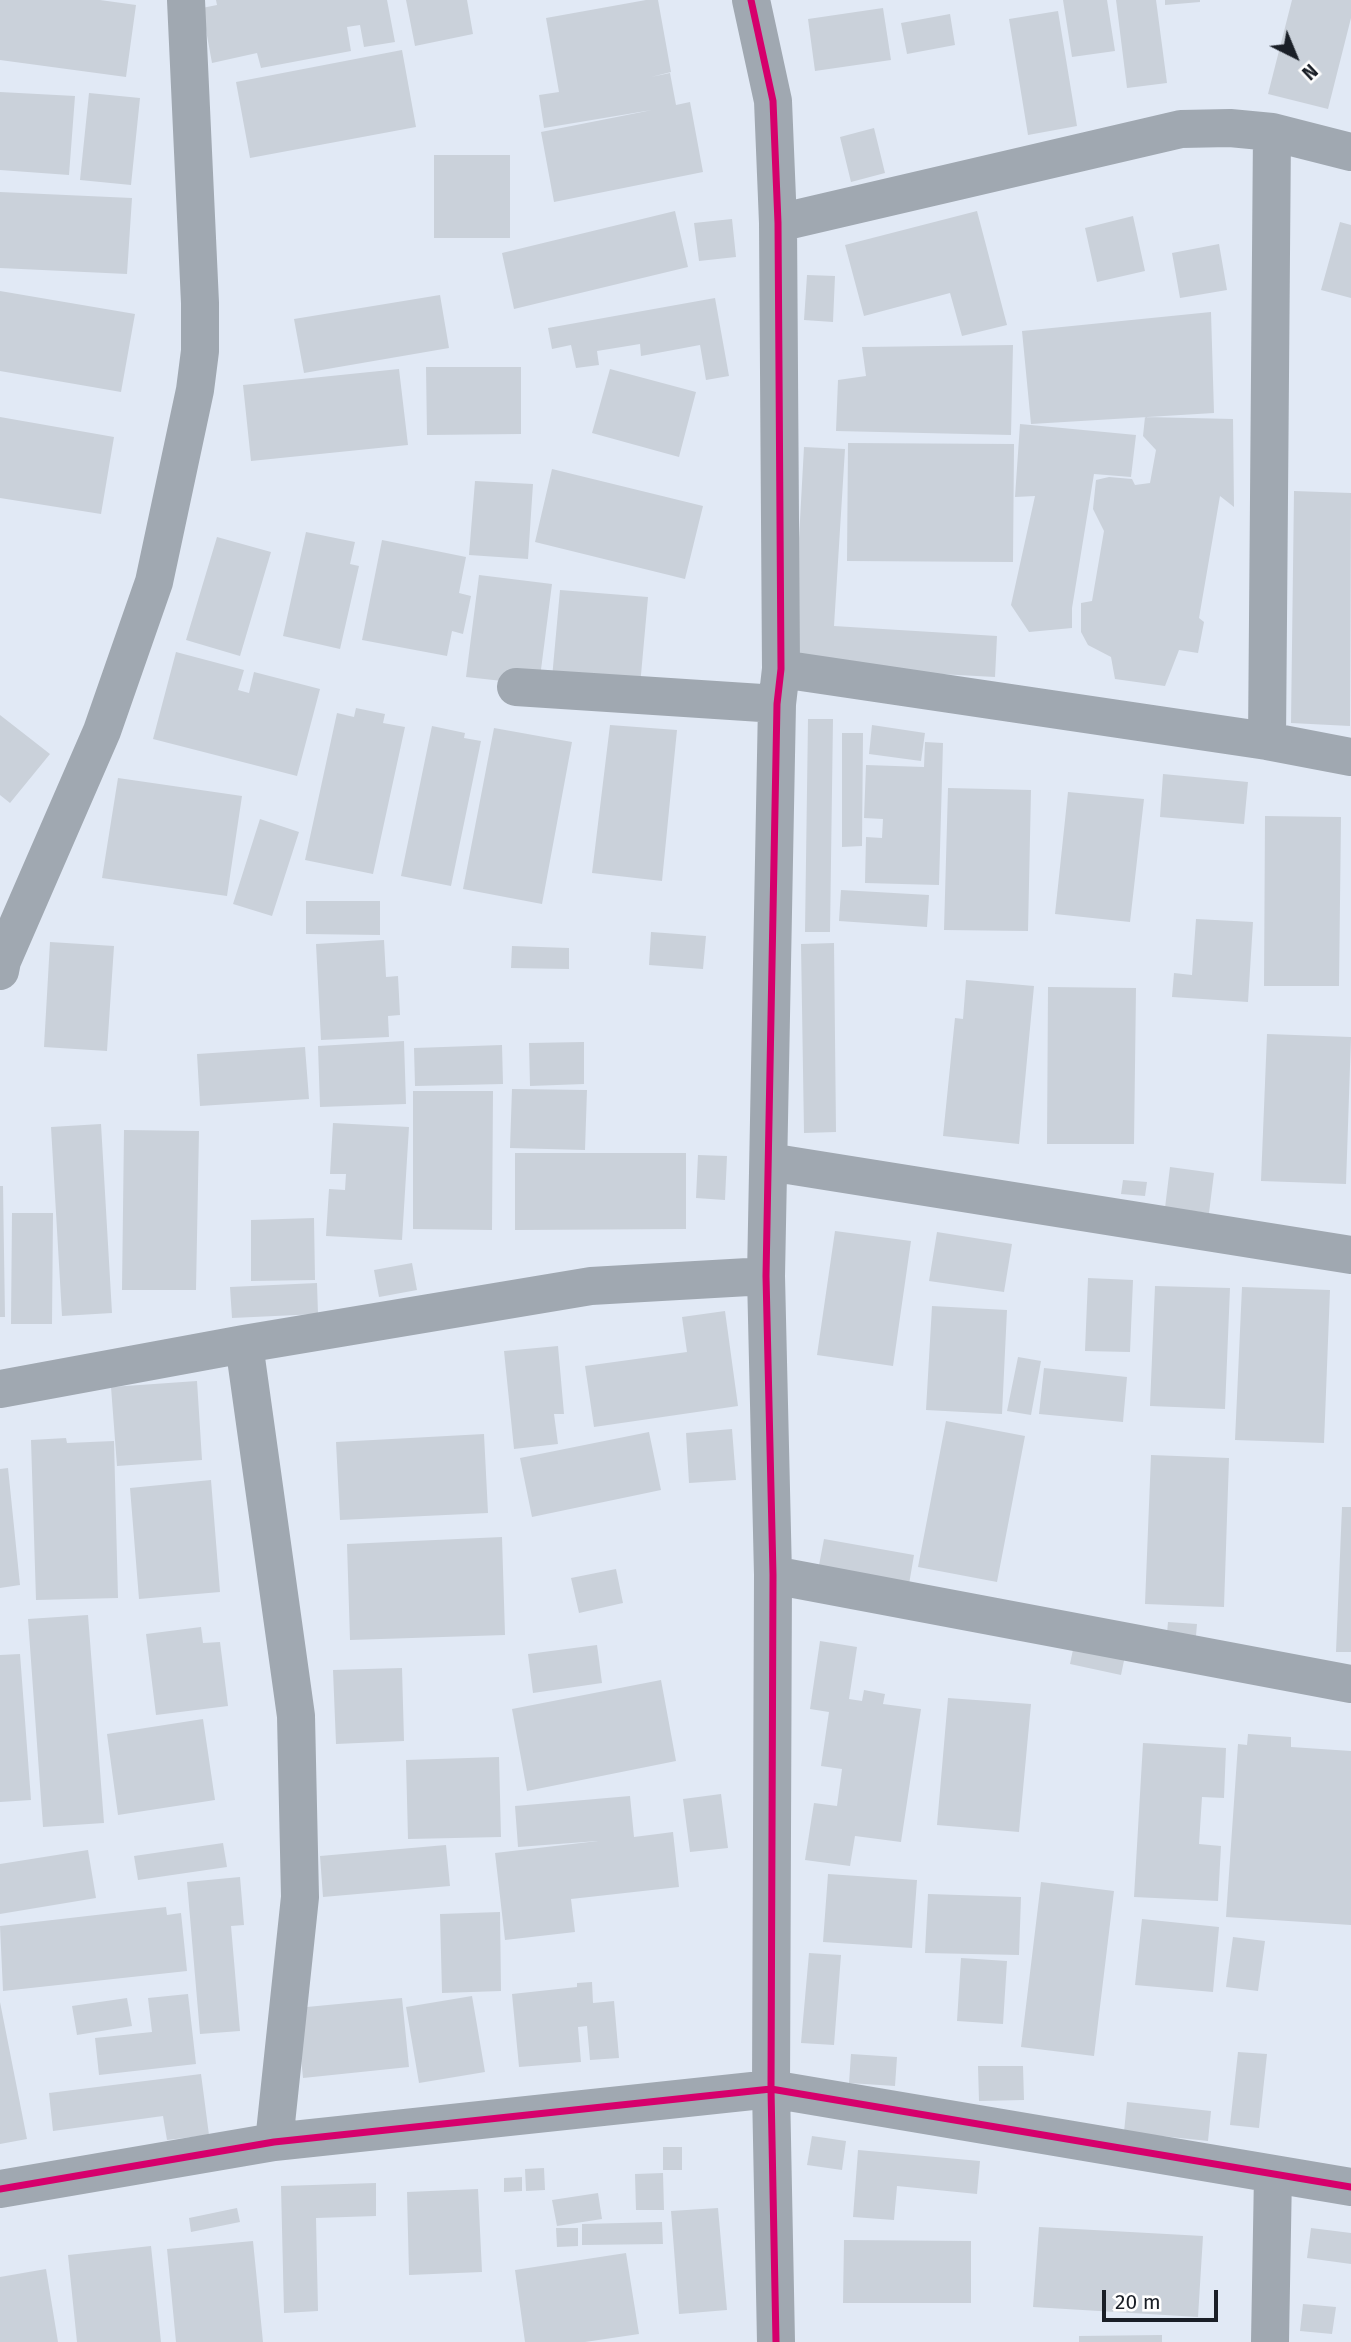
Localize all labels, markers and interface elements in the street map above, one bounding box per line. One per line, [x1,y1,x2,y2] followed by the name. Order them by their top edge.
[1260,21,1330,91] north arrow
[1297,59,1322,84] text: N
[1106,2276,1222,2320] scale bar
[1115,2289,1161,2315] text: 20 m

